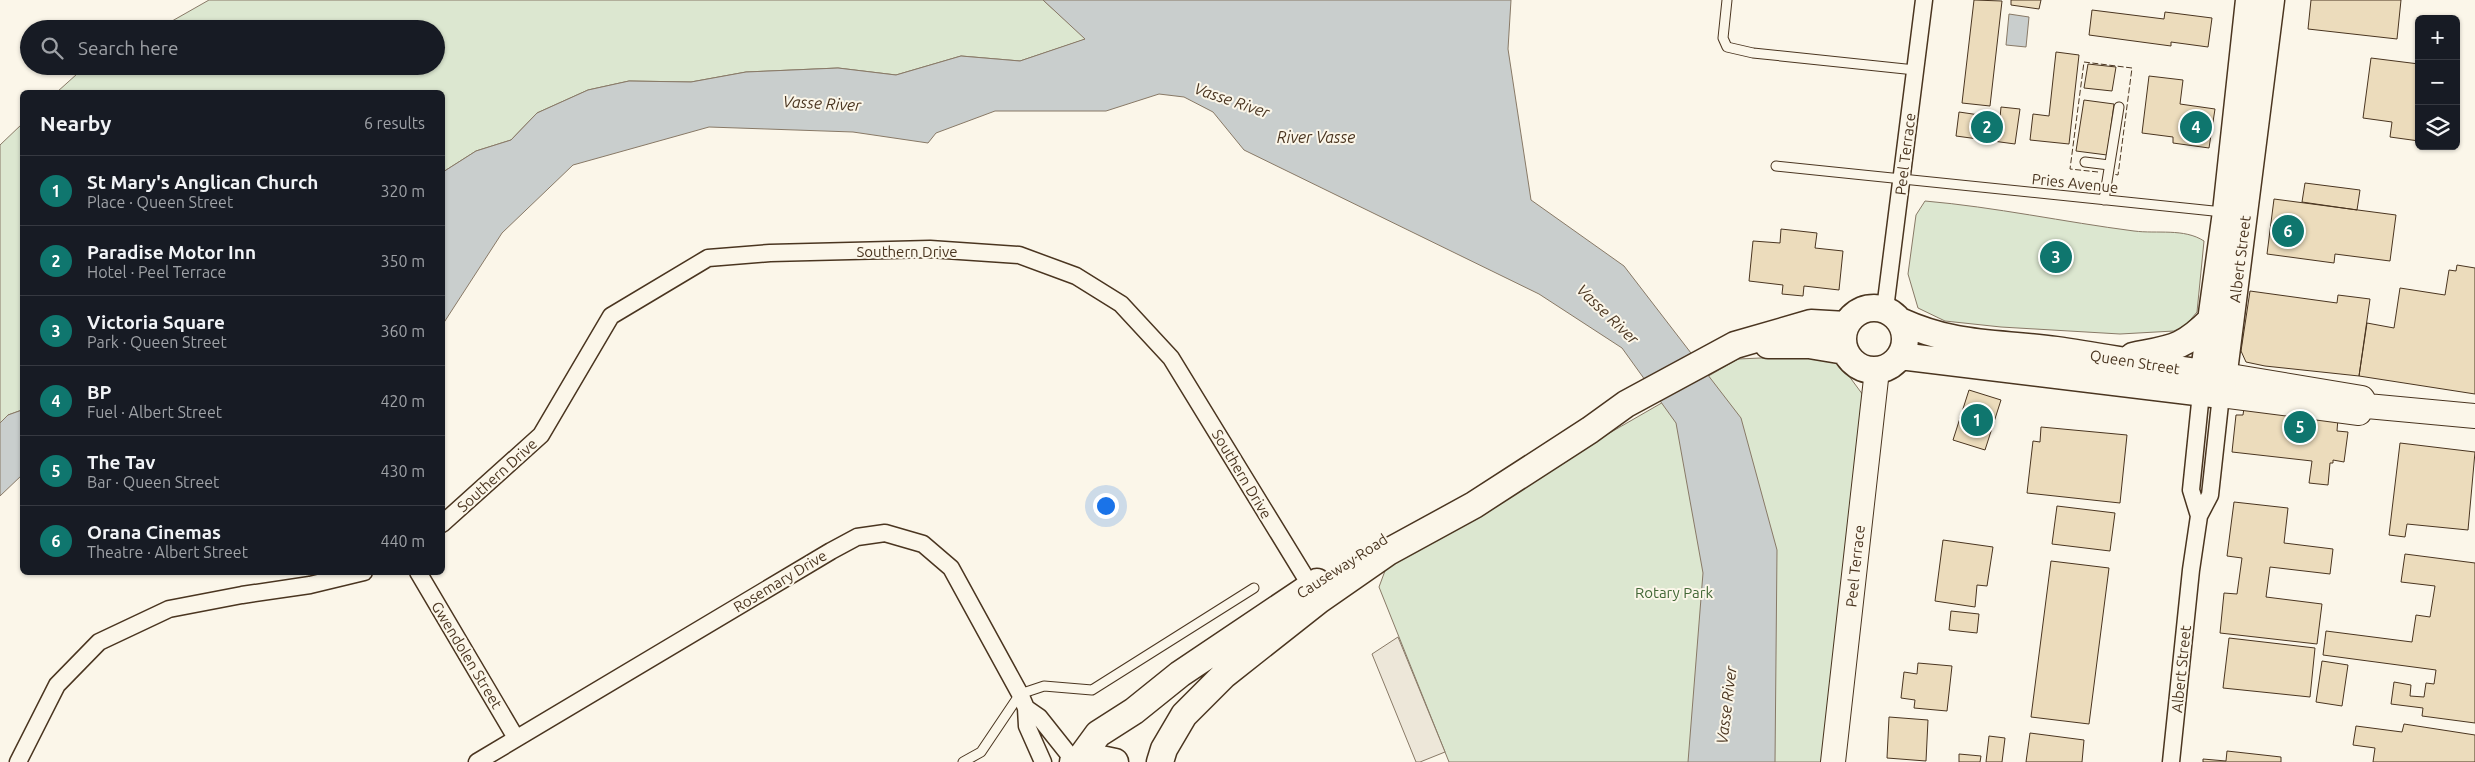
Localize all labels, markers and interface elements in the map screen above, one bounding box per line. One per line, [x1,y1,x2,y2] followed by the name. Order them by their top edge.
[2415,15,2460,150] map controls
[2415,15,2460,60] button: +
[20,20,445,75] search box
[38,34,66,62] icon: search
[78,37,178,59] text: Search here
[2415,60,2460,105] button: −
[1192,79,1273,122] water label: Vasse River
[782,92,863,114] water label: Vasse River
[2415,105,2460,150] button: layers
[1971,108,2003,146] pin: 2
[2180,108,2212,146] pin: 4
[40,111,111,135] text: Nearby
[1892,112,1918,196] street label: Peel Terrace
[364,114,425,132] text: 6 results
[1277,128,1355,146] water label: River Vasse
[2031,170,2119,196] street label: Pries Avenue
[87,171,318,193] text: St Mary's Anglican Church
[51,182,61,200] text: 1
[380,182,425,200] text: 320 m
[87,193,233,211] text: Place · Queen Street
[2272,212,2304,250] pin: 6
[2226,214,2254,304] street label: Albert Street
[2040,238,2072,276] pin: 3
[87,241,256,263] text: Paradise Motor Inn
[856,243,958,260] street label: Southern Drive
[51,252,61,270] text: 2
[380,252,425,270] text: 350 m
[87,263,226,281] text: Hotel · Peel Terrace
[1573,280,1643,348] water label: Vasse River
[87,311,225,333] text: Victoria Square
[51,322,61,340] text: 3
[380,322,425,340] text: 360 m
[87,333,227,351] text: Park · Queen Street
[2089,347,2181,378] street label: Queen Street
[87,381,112,403] text: BP
[51,392,61,410] text: 4
[380,392,425,410] text: 420 m
[1961,401,1993,439] pin: 1
[87,403,222,421] text: Fuel · Albert Street
[2284,408,2316,446] pin: 5
[1209,426,1275,522] street label: Southern Drive
[454,435,540,515] street label: Southern Drive
[87,451,155,473] text: The Tav
[51,462,61,480] text: 5
[380,462,425,480] text: 430 m
[87,473,219,491] text: Bar · Queen Street
[1093,493,1119,519] your location
[87,521,221,543] text: Orana Cinemas
[1842,524,1868,608] street label: Peel Terrace
[1293,530,1391,602] street label: Causeway Road
[51,532,61,550] text: 6
[380,532,425,550] text: 440 m
[87,543,248,561] text: Theatre · Albert Street
[730,546,830,616] street label: Rosemary Drive
[1635,584,1713,601] park label: Rotary Park
[428,598,506,712] street label: Gwendolen Street
[2168,624,2194,713] street label: Albert Street
[1712,664,1740,745] water label: Vasse River

